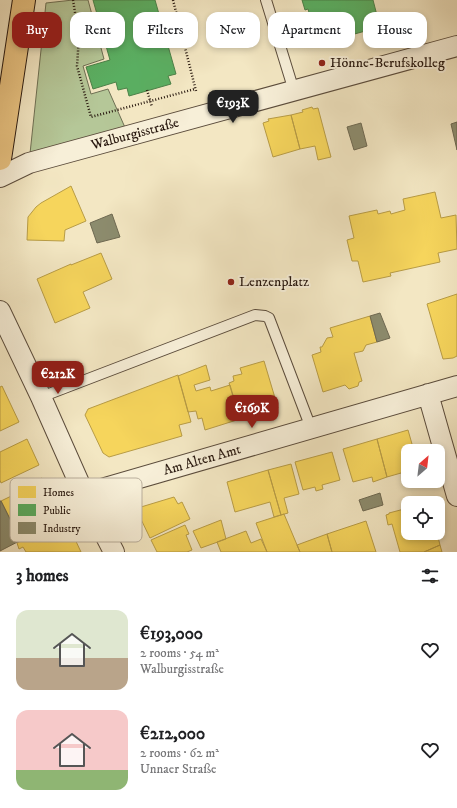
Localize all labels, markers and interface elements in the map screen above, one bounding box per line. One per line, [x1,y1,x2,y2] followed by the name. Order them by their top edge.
[12,12,62,48] chip: Buy
[70,12,125,48] chip: Rent
[133,12,198,48] chip: Filters
[206,12,260,48] chip: New
[268,12,355,48] chip: Apartment
[363,12,427,48] chip: House
[330,54,445,72] place label: Hönne-Berufskolleg
[317,58,327,68] marker: Hönne-Berufskolleg
[205,90,261,124] pin: €193K
[217,95,249,111] text: €193K
[88,114,181,155] street label: Walburgisstraße
[239,273,309,291] place label: Lenzenplatz
[226,277,236,287] marker: Lenzenplatz
[30,361,86,395] pin: €212K
[41,366,75,382] text: €212K
[224,395,280,429] pin: €169K
[235,400,269,416] text: €169K
[161,440,243,480] street label: Am Alten Amt
[401,444,445,488] north arrow
[401,444,445,540] map controls
[10,478,142,542] legend
[43,486,74,500] text: Homes
[401,496,445,540] button: locate
[43,504,71,518] text: Public
[43,522,81,536] text: Industry
[16,565,69,587] text: 3 homes
[419,565,441,587] icon: filters
[140,623,203,645] text: €193,000
[48,626,96,674] icon: home
[419,639,441,661] icon: heart
[140,645,219,661] text: 2 rooms · 54 m²
[140,661,224,677] text: Walburgisstraße
[140,723,205,745] text: €212,000
[48,726,96,774] icon: home
[419,739,441,761] icon: heart
[140,745,219,761] text: 2 rooms · 62 m²
[140,761,216,777] text: Unnaer Straße

